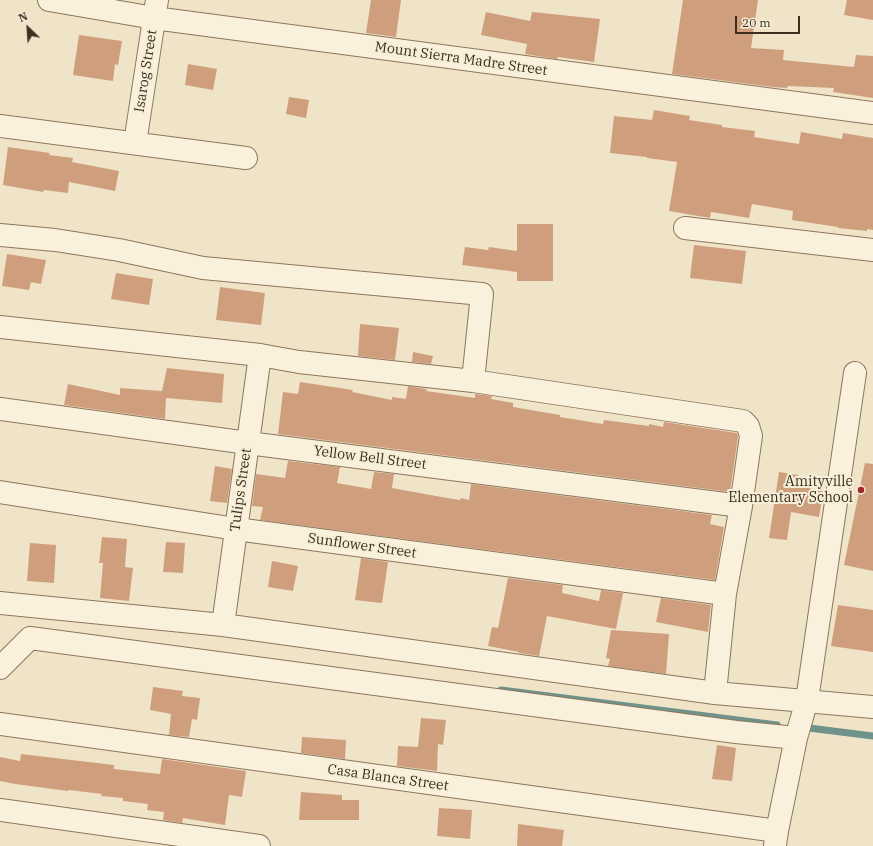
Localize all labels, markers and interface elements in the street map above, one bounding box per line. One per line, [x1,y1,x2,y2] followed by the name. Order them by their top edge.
[8,8,48,48] north arrow
[737,8,802,34] scale bar
[16,9,30,25] text: N
[742,15,771,30] text: 20 m
[131,28,161,114] street label: Isarog Street
[374,39,548,79] street label: Mount Sierra Madre Street
[313,443,427,473] street label: Yellow Bell Street
[227,447,255,533] street label: Tulips Street
[728,474,853,506] place label: Amityville Elementary School
[856,485,866,495] marker: Amityville Elementary School
[307,530,417,562] street label: Sunflower Street
[326,761,450,795] street label: Casa Blanca Street

